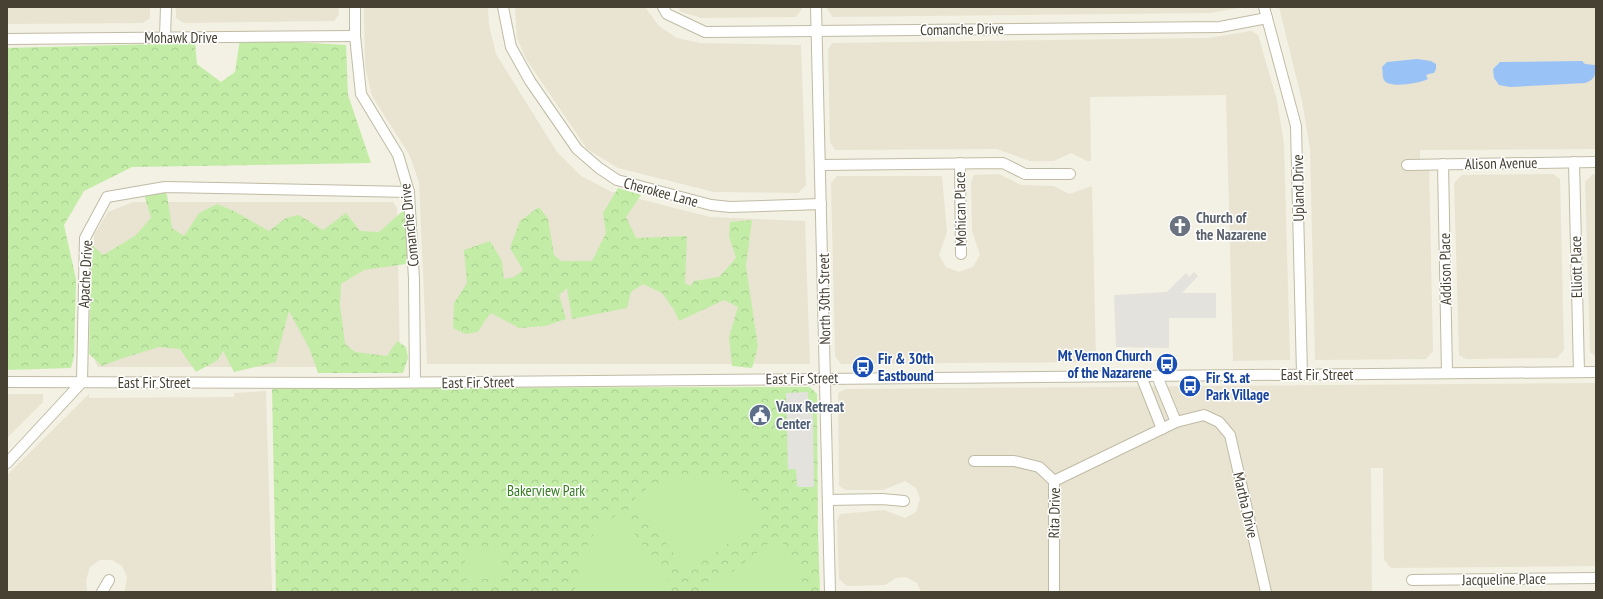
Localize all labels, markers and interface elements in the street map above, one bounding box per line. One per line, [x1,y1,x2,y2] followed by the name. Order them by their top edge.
[920,19,1004,39] street label: Comanche Drive
[144,28,218,47] street label: Mohawk Drive
[1464,153,1538,173] street label: Alison Avenue
[1288,154,1308,222] street label: Upland Drive
[950,172,970,246] street label: Mohican Place
[622,173,700,211] street label: Cherokee Lane
[395,182,423,268] street label: Comanche Drive
[1196,208,1267,244] place label: Church of the Nazarene
[1167,213,1193,239] church icon: Church of the Nazarene
[1435,233,1455,305] street label: Addison Place
[1566,236,1586,298] street label: Elliott Place
[74,239,96,309] street label: Apache Drive
[814,253,834,345] street label: North 30th Street
[1058,346,1152,382] place label: Mt Vernon Church of the Nazarene
[878,349,934,385] place label: Fir & 30th Eastbound
[1154,351,1180,377] bus stop icon: Mt Vernon Church of the Nazarene
[850,354,876,380] bus stop icon: Fir & 30th Eastbound
[1281,365,1353,384] street label: East Fir Street
[766,368,838,388] street label: East Fir Street
[1206,368,1269,404] place label: Fir St. at Park Village
[442,372,514,392] street label: East Fir Street
[118,373,190,392] street label: East Fir Street
[1177,373,1203,399] bus stop icon: Fir St. at Park Village
[775,397,845,433] place label: Vaux Retreat Center
[747,402,773,428] public building icon: Vaux Retreat Center
[1229,470,1263,540] street label: Martha Drive
[507,481,585,500] park label: Bakerview Park
[1044,487,1064,539] street label: Rita Drive
[1461,569,1546,589] street label: Jacqueline Place

